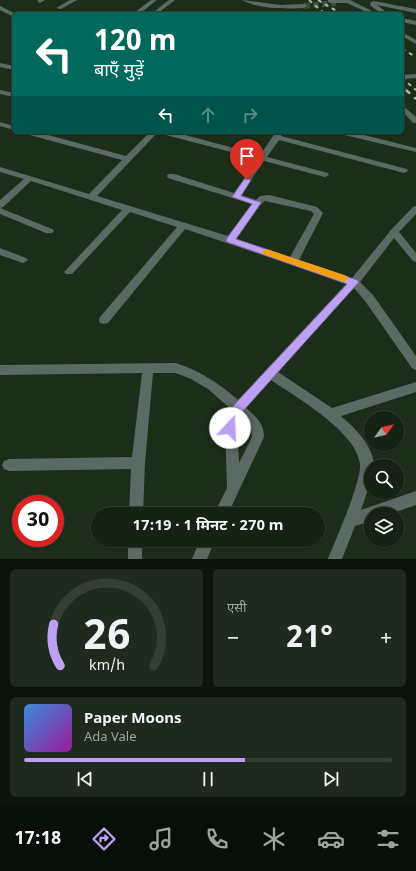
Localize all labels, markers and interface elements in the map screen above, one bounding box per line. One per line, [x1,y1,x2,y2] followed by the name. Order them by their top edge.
[94,25,176,61] text: 120 m
[28,28,80,80] icon: left
[94,60,144,83] text: बाएँ मुड़ें
[155,104,177,126] icon: left
[197,104,219,126] icon: ahead
[239,104,261,126] icon: right
[230,139,264,180] pin
[236,145,258,167] icon: arrive
[209,407,251,449] position arrow
[364,411,404,451] north arrow
[364,411,404,547] map controls
[364,459,404,499] button: search
[12,495,64,547] speed limit sign: 30
[364,507,404,547] button: layers
[133,517,283,536] text: 17:19 · 1 मिनट · 270 m
[227,600,246,617] text: एसी
[83,612,130,666] text: 26
[286,620,333,659] text: 21°
[227,625,239,654] text: −
[380,625,392,654] text: +
[89,657,124,676] text: km/h
[84,710,182,729] text: Paper Moons
[84,729,137,746] text: Ada Vale
[74,768,96,790] icon: previous
[197,768,219,790] icon: pause
[320,768,342,790] icon: next
[90,825,118,853] icon: directions
[147,825,175,853] icon: music
[203,825,231,853] icon: phone
[260,825,288,853] icon: climate
[317,825,345,853] icon: car
[374,825,402,853] icon: filters
[14,828,61,851] text: 17:18

